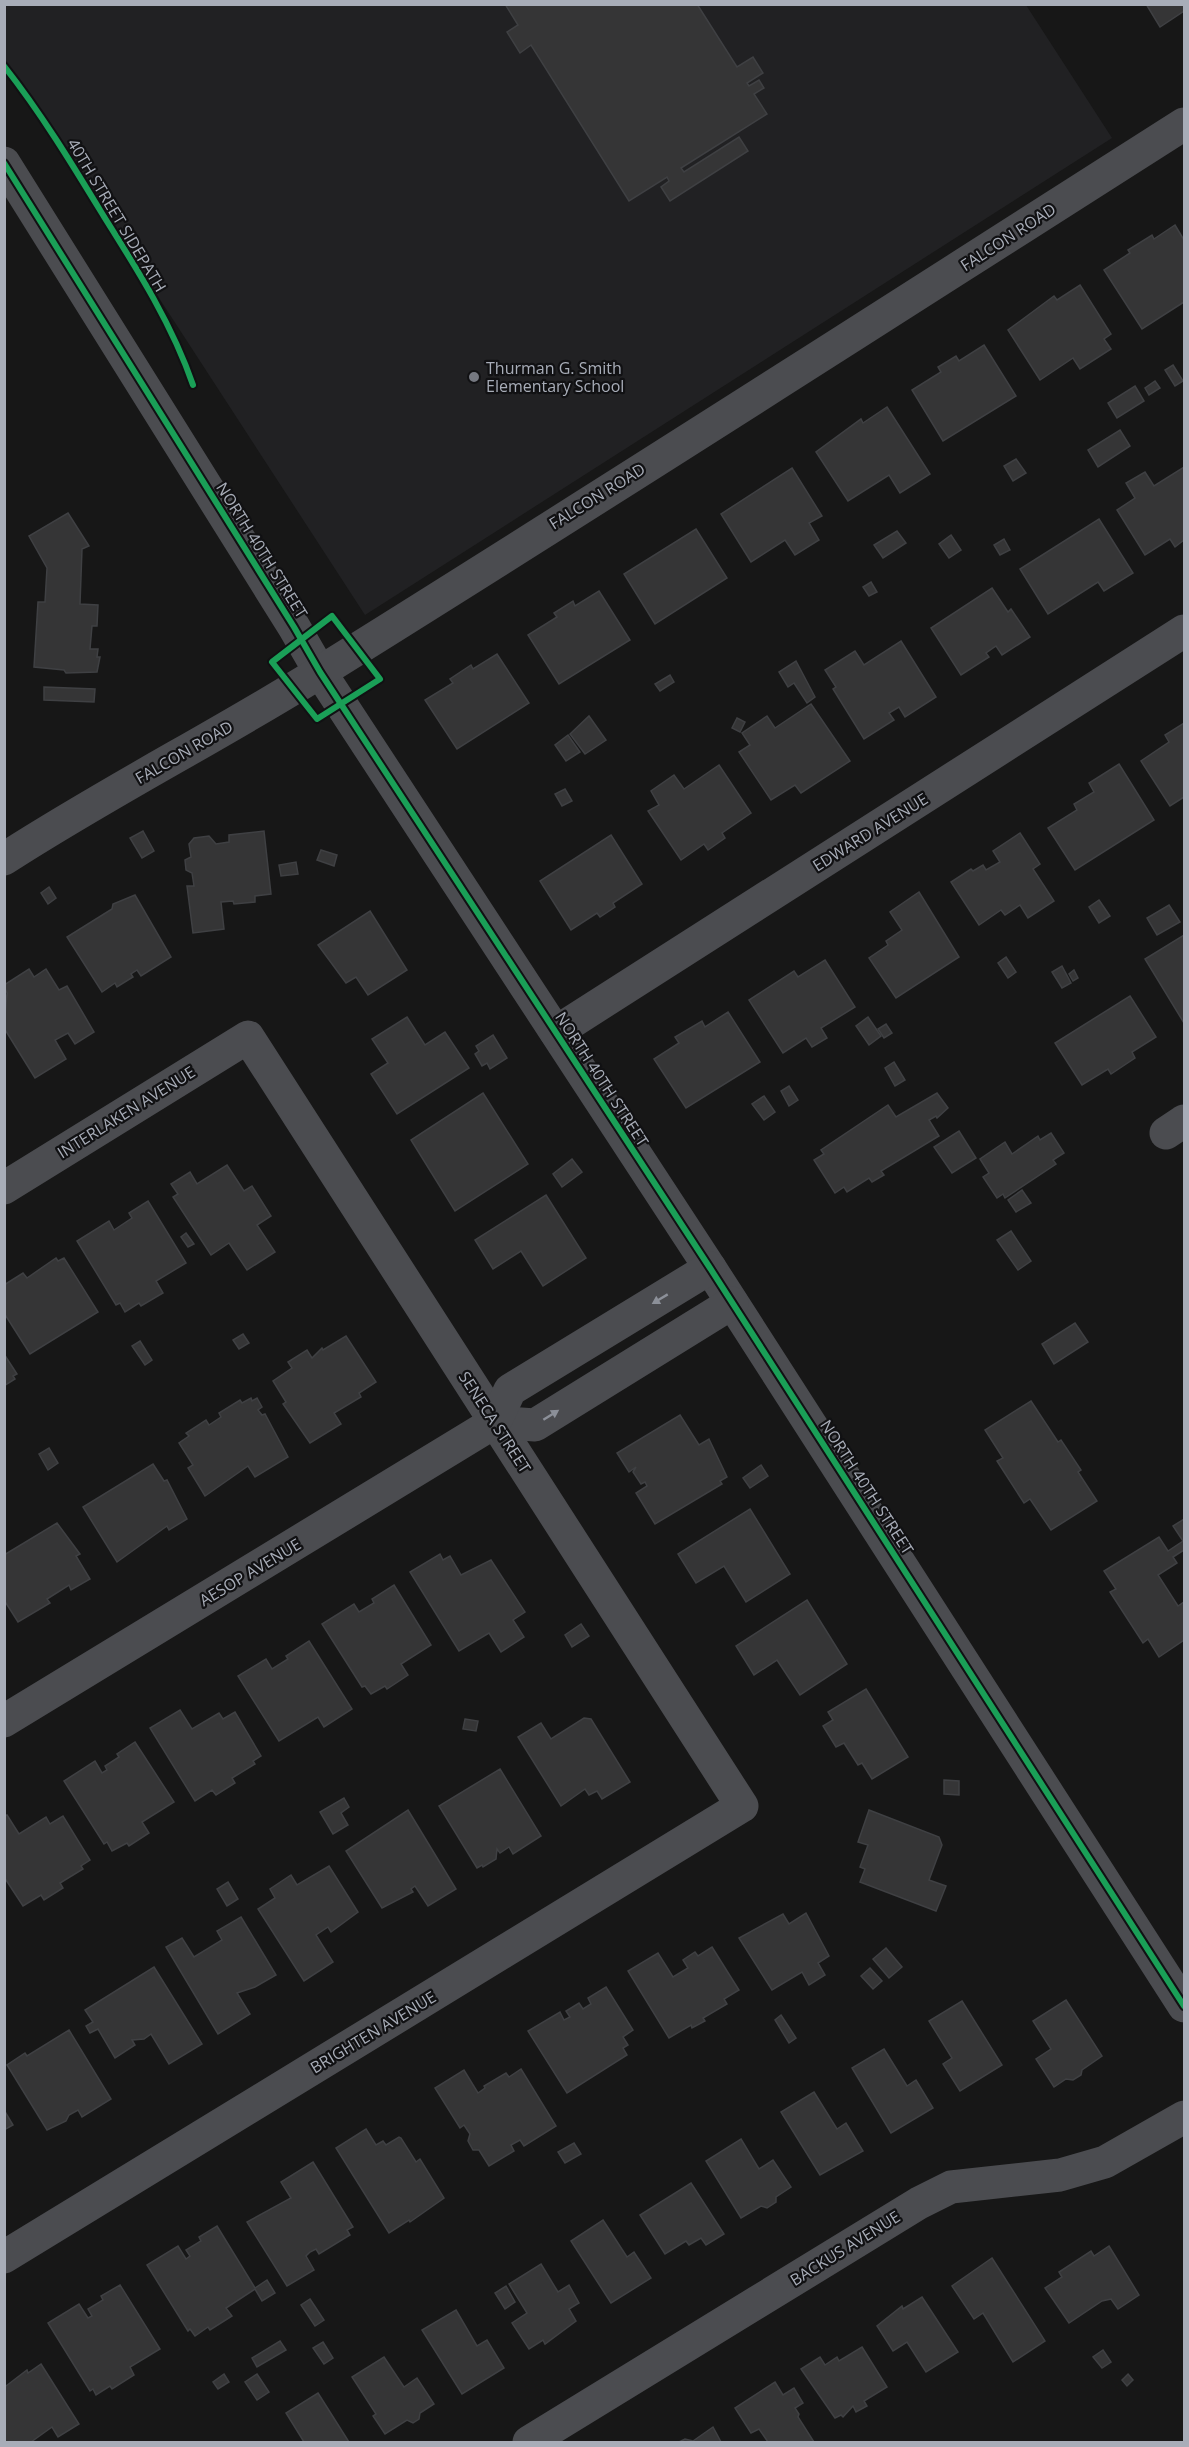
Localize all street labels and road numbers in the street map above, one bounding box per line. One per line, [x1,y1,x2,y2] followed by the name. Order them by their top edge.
[62,134,172,296] street label: 40TH STREET SIDEPATH
[956,198,1060,276] street label: FALCON ROAD
[545,458,649,534] street label: FALCON ROAD
[211,478,313,622] street label: NORTH 40TH STREET
[131,715,237,789] street label: FALCON ROAD
[808,788,932,876] street label: EDWARD AVENUE
[550,1007,654,1151] street label: NORTH 40TH STREET
[53,1061,199,1163] street label: INTERLAKEN AVENUE
[454,1367,536,1477] street label: SENECA STREET
[815,1415,919,1559] street label: NORTH 40TH STREET
[195,1533,305,1611] street label: AESOP AVENUE
[306,1986,440,2078] street label: BRIGHTEN AVENUE
[786,2205,904,2291] street label: BACKUS AVENUE

